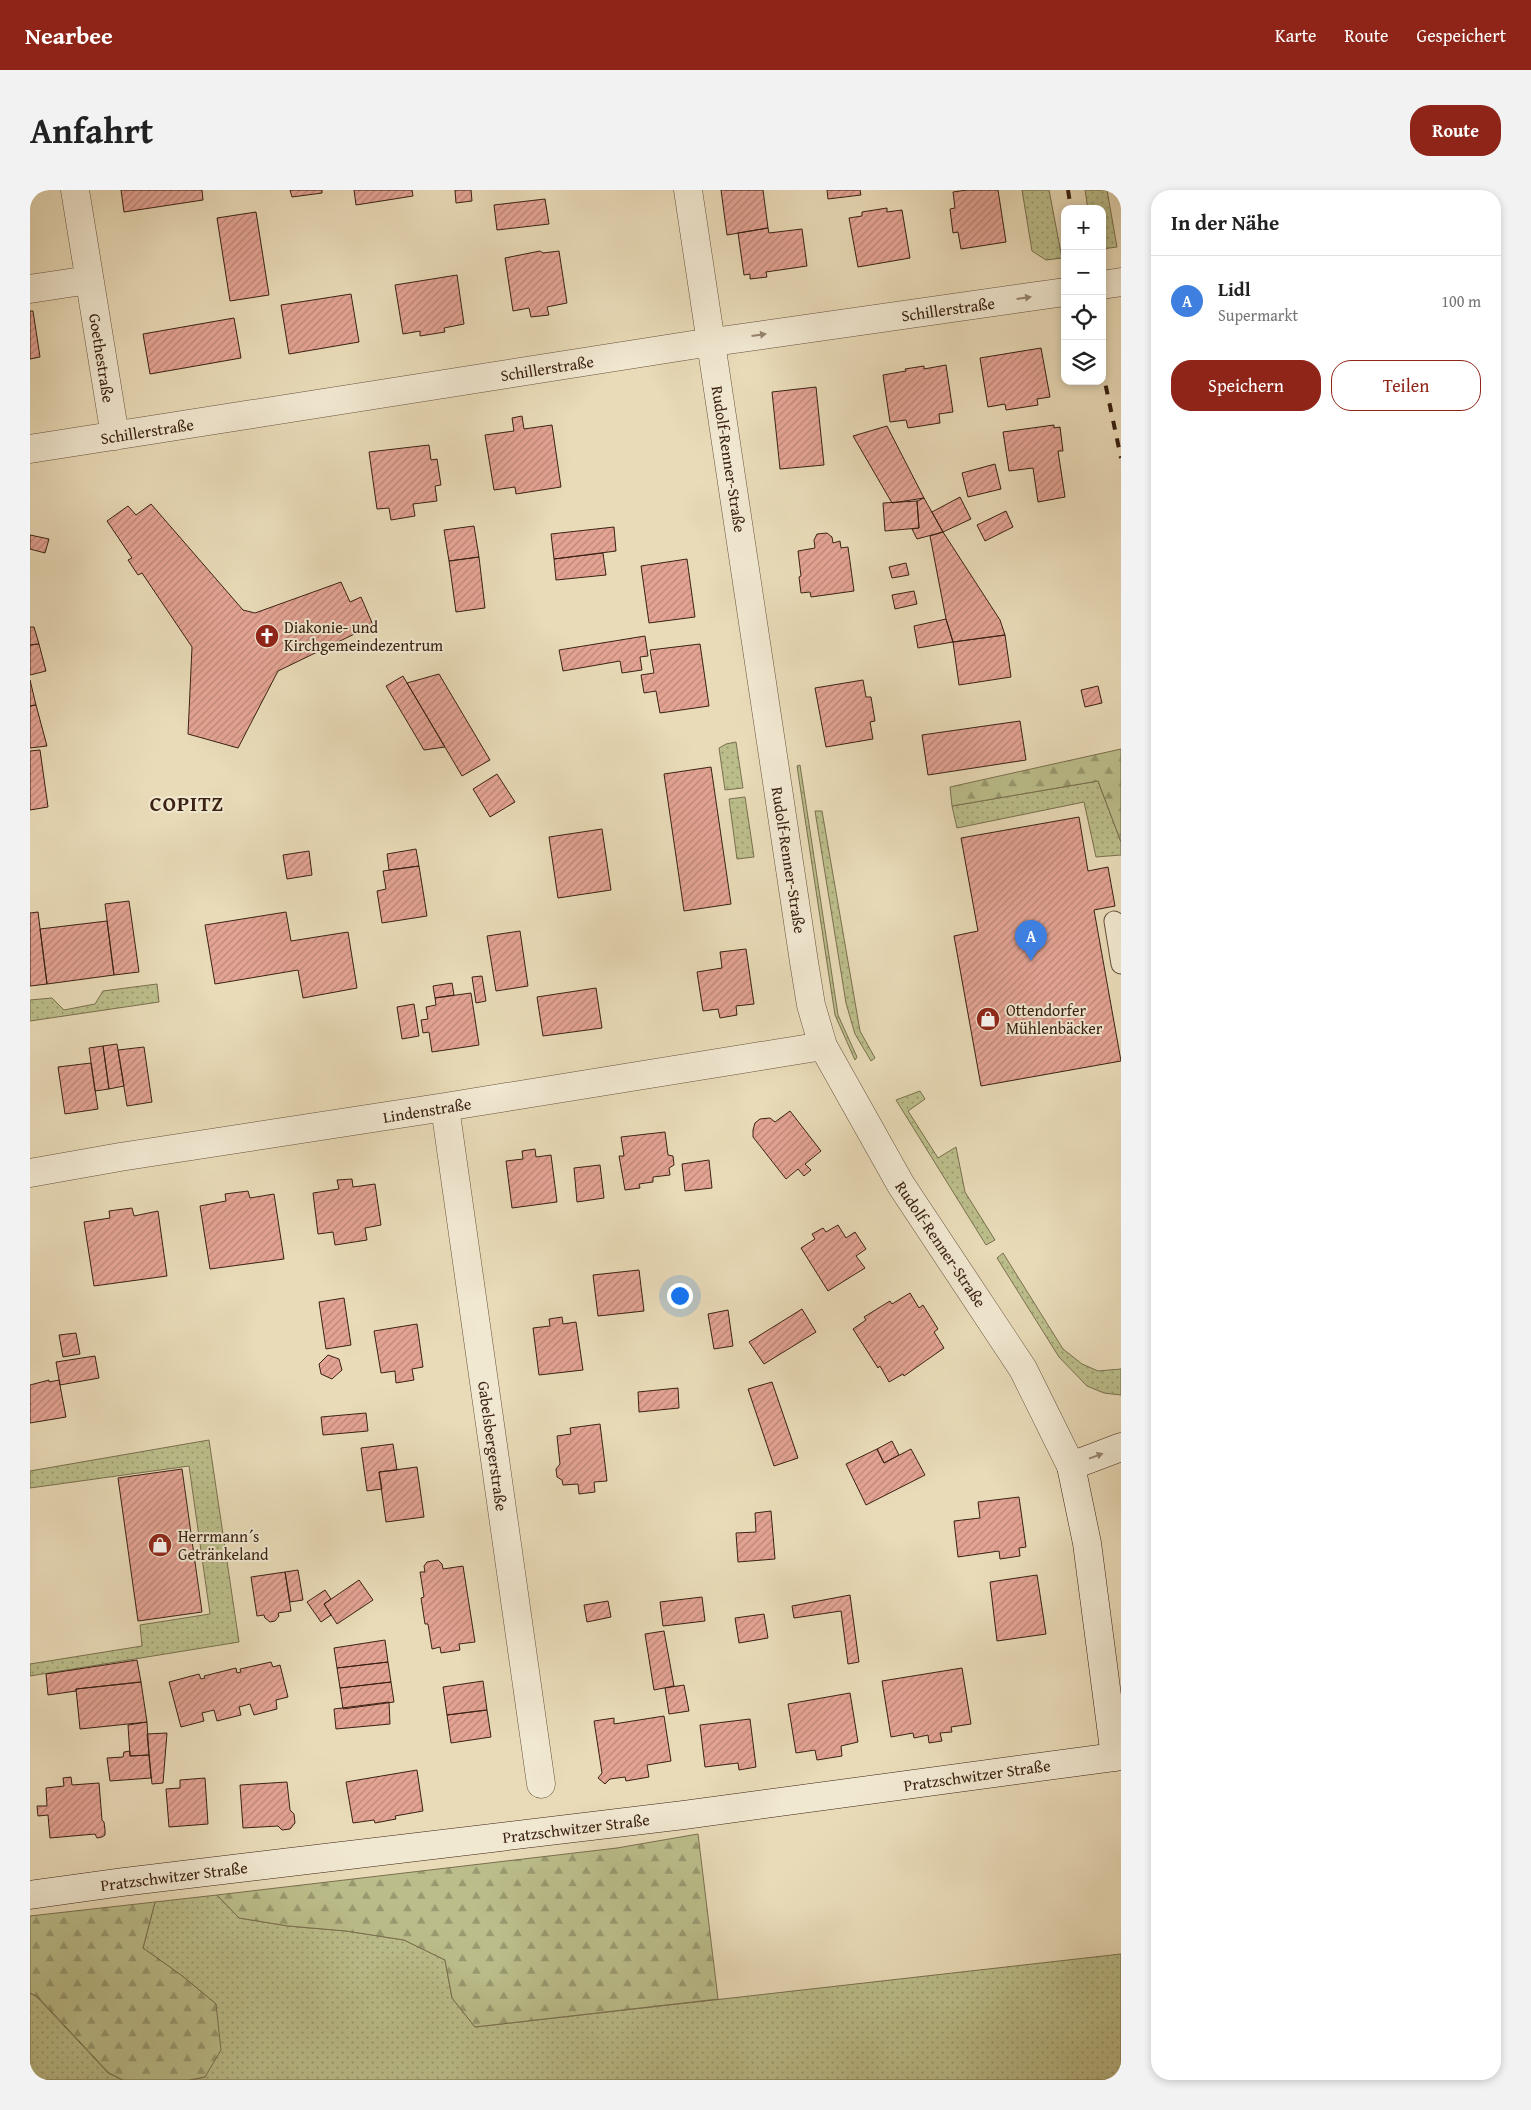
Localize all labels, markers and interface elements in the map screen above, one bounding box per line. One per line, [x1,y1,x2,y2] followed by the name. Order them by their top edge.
[25,18,113,53] text: Nearbee
[1275,22,1316,49] text: Karte
[1344,22,1389,49] text: Route
[1417,22,1506,49] text: Gespeichert
[30,105,153,156] text: Anfahrt
[1410,105,1501,156] button: Route
[1061,205,1106,385] map controls
[1061,205,1106,250] button: +
[1171,207,1279,238] text: In der Nähe
[1061,250,1106,295] button: −
[1218,275,1251,303] text: Lidl
[1182,289,1192,313] text: A
[1441,289,1481,313] text: 100 m
[900,291,996,327] street label: Schillerstraße
[1016,294,1032,302] one-way arrow
[1061,295,1106,340] button: locate
[1218,303,1298,327] text: Supermarkt
[83,312,121,404] street label: Goethestraße
[752,331,768,339] one-way arrow
[1061,340,1106,385] button: layers
[499,349,595,387] street label: Schillerstraße
[1171,360,1321,411] button: Speichern
[1331,360,1481,411] button: Teilen
[706,384,752,534] street label: Rudolf-Renner-Straße
[99,412,195,450] street label: Schillerstraße
[284,615,443,657] place label: Diakonie- und Kirchgemeindezentrum
[254,623,280,649] church icon: Diakonie- und Kirchgemeindezentrum
[766,785,812,935] street label: Rudolf-Renner-Straße
[150,788,224,819] district label: COPITZ
[1015,920,1047,961] pin: A
[1006,998,1103,1040] place label: Ottendorfer Mühlenbäcker
[975,1006,1001,1032] shop icon: Ottendorfer Mühlenbäcker
[381,1091,473,1129] street label: Lindenstraße
[890,1176,992,1312] street label: Rudolf-Renner-Straße
[667,1283,693,1309] your location
[472,1379,514,1513] street label: Gabelsbergerstraße
[1089,1452,1104,1460] one-way arrow
[178,1524,269,1566] place label: Herrmann´s Getränkeland
[147,1532,173,1558] shop icon: Herrmann´s Getränkeland
[902,1753,1052,1797] street label: Pratzschwitzer Straße
[501,1807,651,1849] street label: Pratzschwitzer Straße
[99,1855,249,1897] street label: Pratzschwitzer Straße

